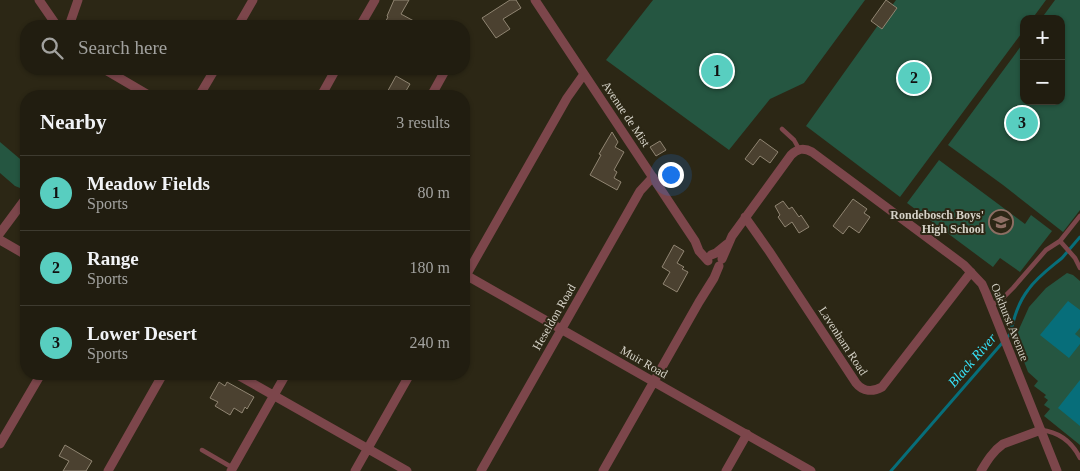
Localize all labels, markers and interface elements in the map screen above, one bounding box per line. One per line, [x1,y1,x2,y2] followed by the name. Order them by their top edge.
[1020,15,1065,105] map controls
[1020,15,1065,60] button: +
[20,20,470,75] search box
[38,34,66,62] icon: search
[78,37,167,58] text: Search here
[701,52,733,90] pin: 1
[898,59,930,97] pin: 2
[1020,60,1065,105] button: −
[599,79,653,150] street label: Avenue de Mist
[1006,104,1038,142] pin: 3
[40,110,107,134] text: Nearby
[396,114,450,131] text: 3 results
[658,162,684,188] your location
[87,173,210,194] text: Meadow Fields
[52,184,60,201] text: 1
[418,184,450,201] text: 80 m
[87,195,128,212] text: Sports
[890,208,985,236] place label: Rondebosch Boys' High School
[988,209,1014,235] school or university icon: Rondebosch Boys' High School
[87,248,139,269] text: Range
[52,259,60,276] text: 2
[410,259,450,276] text: 180 m
[87,270,128,287] text: Sports
[988,281,1032,363] street label: Oakhurst Avenue
[530,282,578,352] street label: Heseldon Road
[816,304,870,378] street label: Lavenham Road
[87,323,197,344] text: Lower Desert
[945,330,1000,390] water label: Black River
[52,334,60,351] text: 3
[410,334,450,351] text: 240 m
[618,343,670,381] street label: Muir Road
[87,345,128,362] text: Sports

